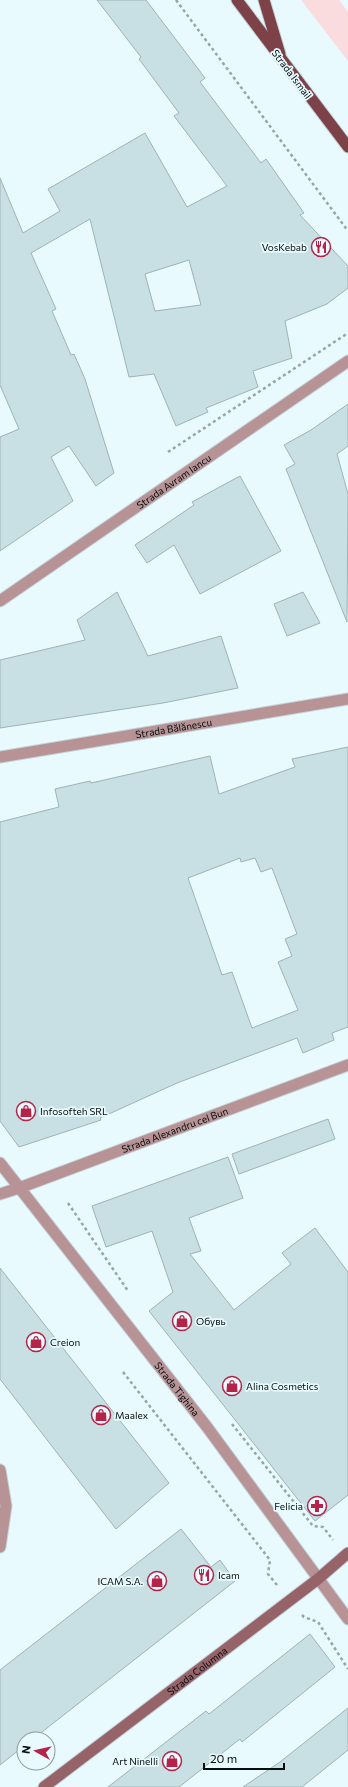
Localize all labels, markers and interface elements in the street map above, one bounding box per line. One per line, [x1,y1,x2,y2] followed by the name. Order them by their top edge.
[270,47,314,101] street label: Strada Ismail
[310,236,332,258] restaurant icon: VosKebab
[262,241,307,253] place label: VosKebab
[134,451,213,511] street label: Strada Avram Iancu
[134,716,213,740] street label: Strada Bălănescu
[15,1100,37,1122] shop icon: Infosofteh SRL
[120,1104,229,1155] street label: Strada Alexandru cel Bun
[40,1105,108,1117] place label: Infosofteh SRL
[171,1310,193,1332] shop icon: Обувь
[196,1315,226,1327] place label: Обувь
[25,1331,47,1353] shop icon: Creion
[50,1336,80,1348] place label: Creion
[152,1359,202,1418] street label: Strada Tighina
[221,1375,243,1397] shop icon: Alina Cosmetics
[246,1380,319,1392] place label: Alina Cosmetics
[90,1404,112,1426] shop icon: Maalex
[115,1409,149,1421] place label: Maalex
[306,1495,328,1517] pharmacy icon: Felicia
[274,1500,303,1512] place label: Felicia
[193,1564,215,1586] restaurant icon: Icam
[218,1569,240,1581] place label: Icam
[146,1570,168,1592] shop icon: ICAM S.A.
[97,1575,143,1587] place label: ICAM S.A.
[164,1644,229,1698] street label: Strada Columna
[16,1731,56,1771] north arrow
[19,1745,33,1755] text: N
[204,1745,284,1771] scale bar
[161,1750,183,1772] shop icon: Art Ninelli
[210,1751,237,1765] text: 20 m
[112,1755,158,1767] place label: Art Ninelli

